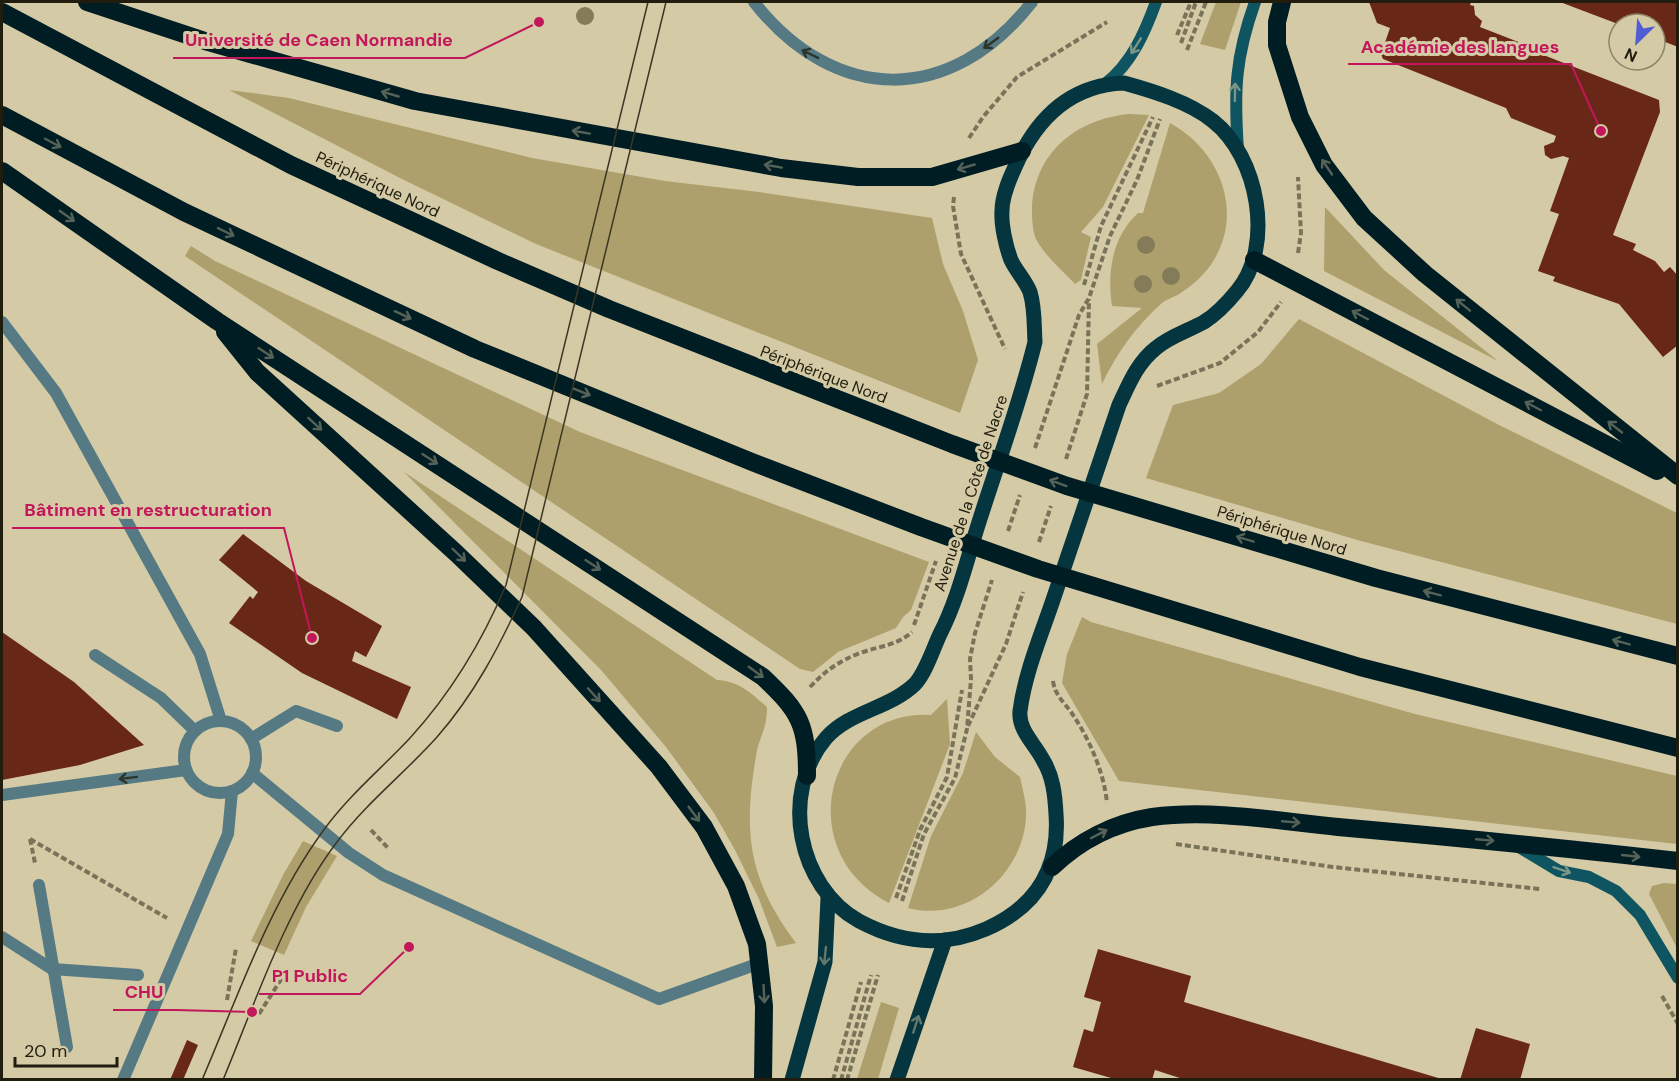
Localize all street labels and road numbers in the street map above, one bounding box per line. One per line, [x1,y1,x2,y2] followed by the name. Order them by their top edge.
[312,147,443,222] street label: Périphérique Nord
[757,341,890,408] street label: Périphérique Nord
[929,392,1012,594] street label: Avenue de la Côte de Nacre
[1214,501,1349,560] street label: Périphérique Nord

